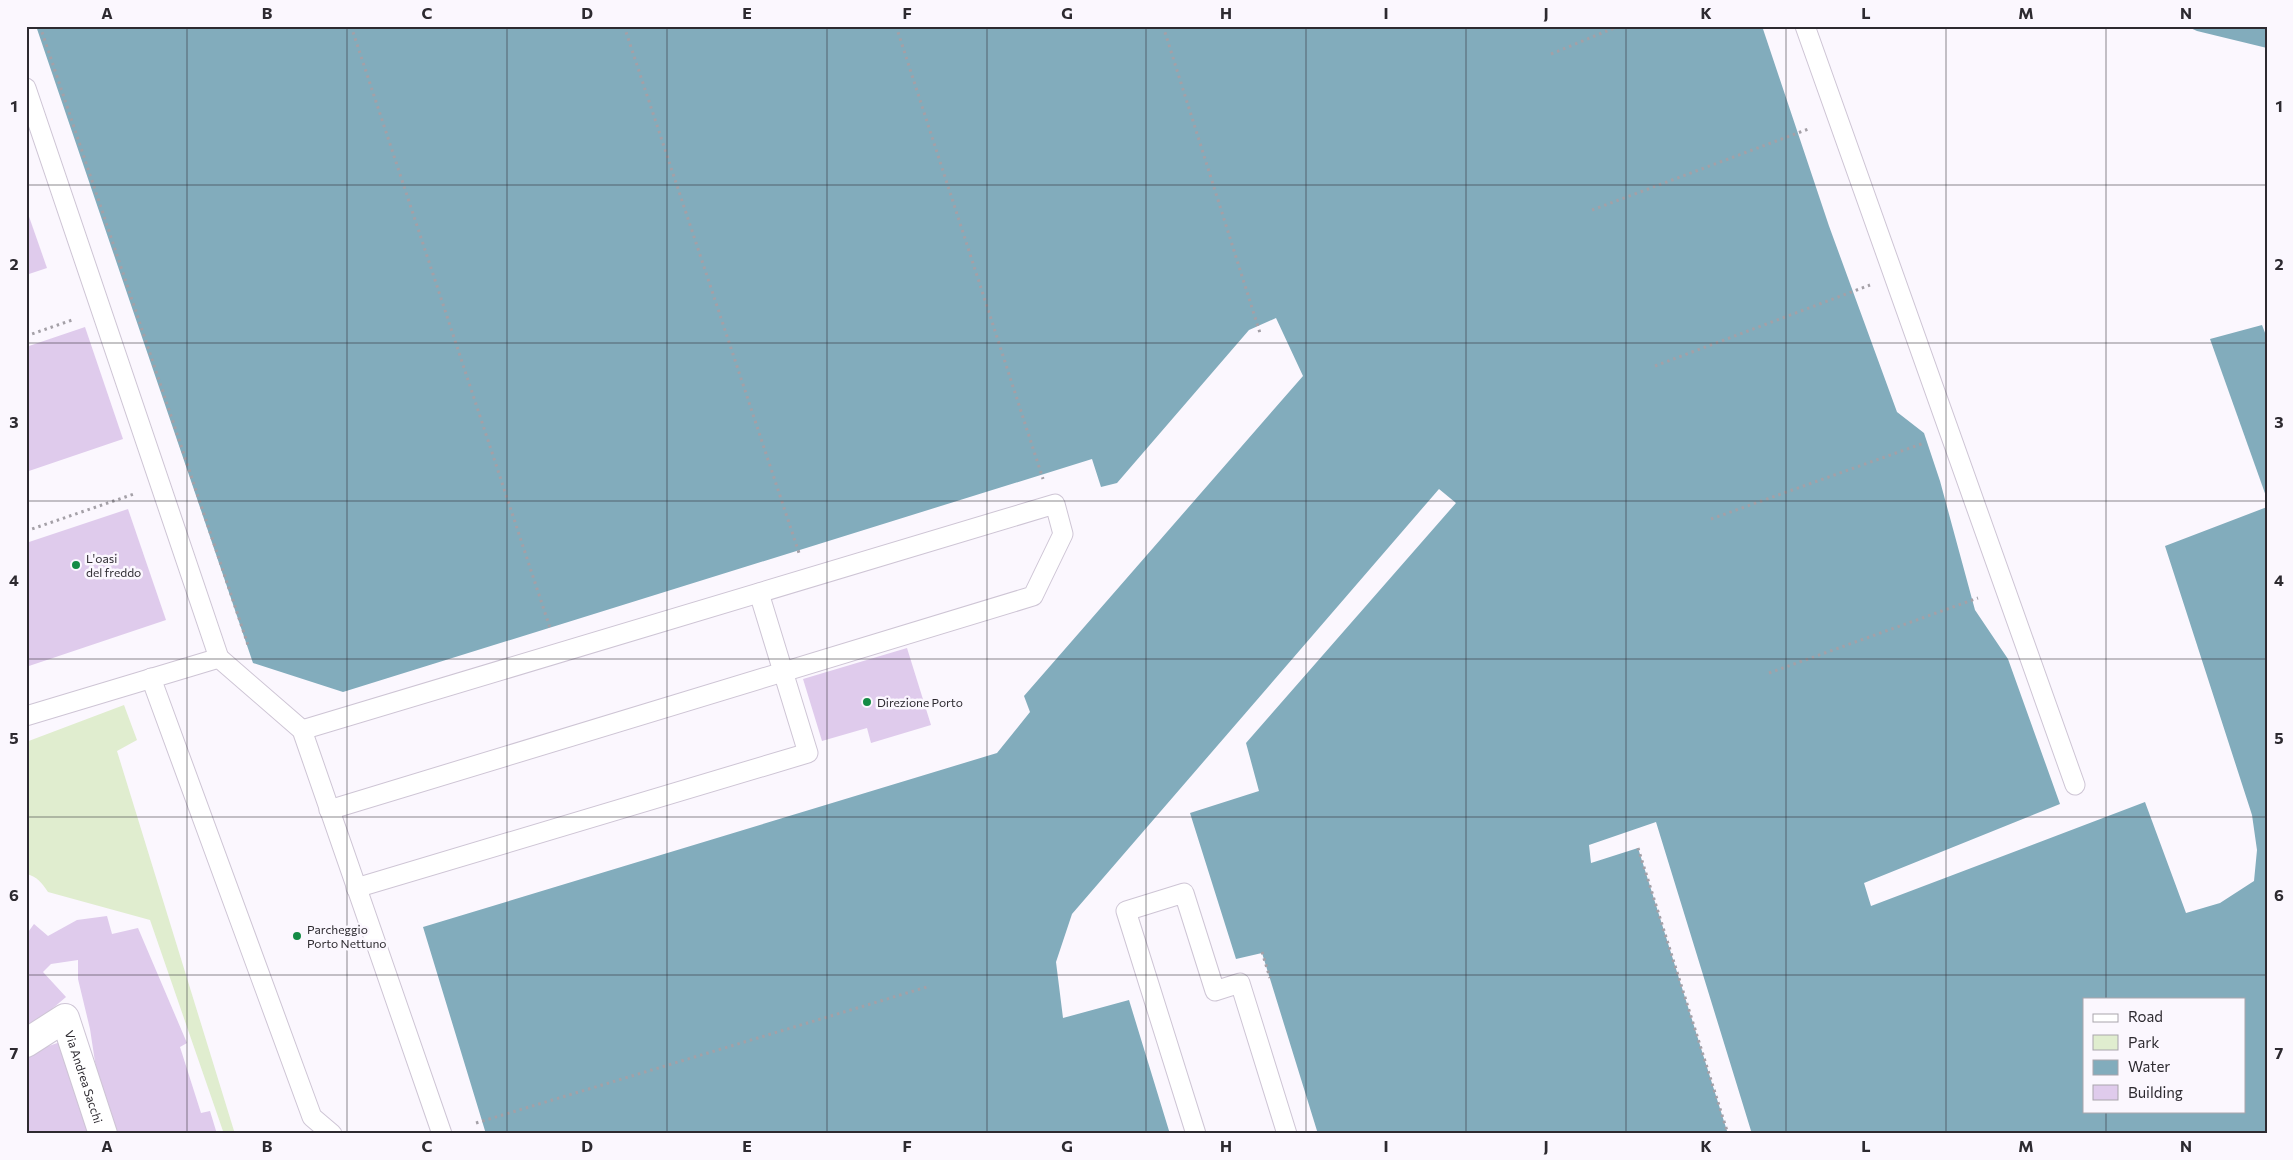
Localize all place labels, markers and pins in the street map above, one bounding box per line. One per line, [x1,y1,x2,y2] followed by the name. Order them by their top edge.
[86,551,141,579] place label: L'oasi del freddo
[70,559,82,571] marker: L'oasi del freddo
[877,695,963,709] place label: Direzione Porto
[861,696,873,708] marker: Direzione Porto
[307,922,386,950] place label: Parcheggio Porto Nettuno
[291,930,303,942] marker: Parcheggio Porto Nettuno

